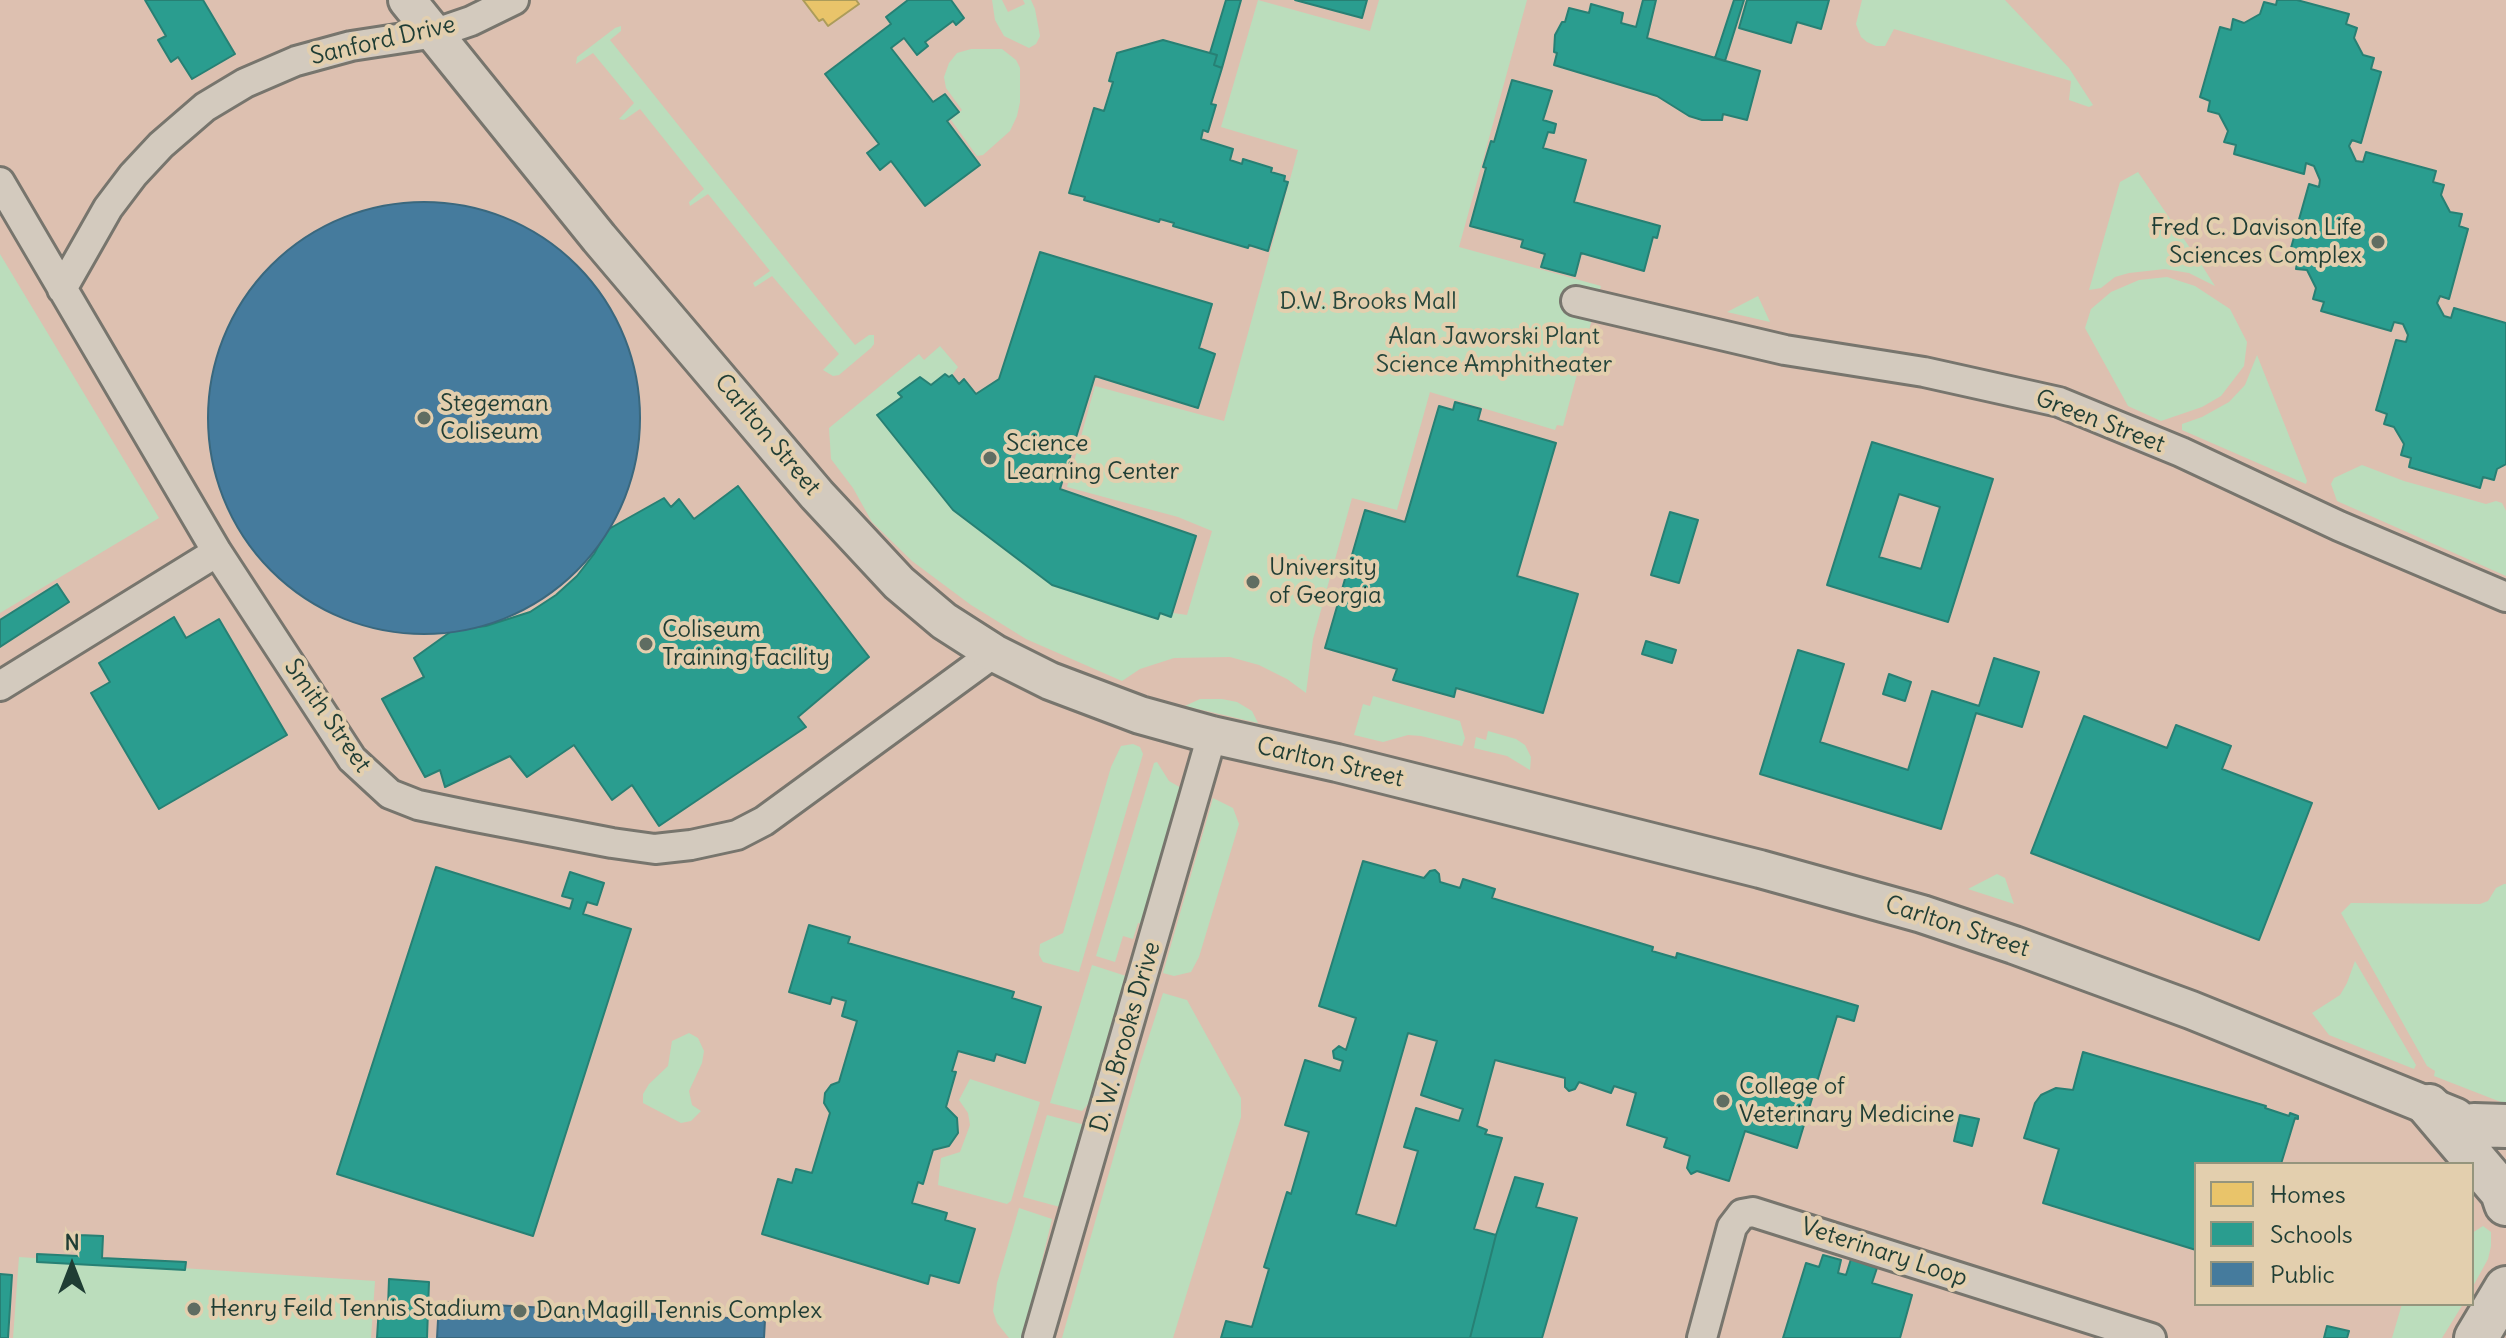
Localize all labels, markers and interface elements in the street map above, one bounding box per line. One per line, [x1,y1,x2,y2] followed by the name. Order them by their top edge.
[308,10,458,72] street label: Sanford Drive
[2151,214,2362,270] place label: Fred C. Davison Life Sciences Complex
[2369,233,2387,251] marker: Fred C. Davison Life Sciences Complex
[1279,288,1457,316] park label: D.W. Brooks Mall
[1376,323,1612,379] park label: Alan Jaworski Plant Science Amphitheater
[708,368,826,502] street label: Carlton Street
[2031,384,2169,460] street label: Green Street
[440,390,549,446] place label: Stegeman Coliseum
[415,409,433,427] marker: Stegeman Coliseum
[1006,430,1179,486] place label: Science Learning Center
[981,449,999,467] marker: Science Learning Center
[1269,554,1382,610] place label: University of Georgia
[1244,573,1262,591] marker: University of Georgia
[662,616,830,672] place label: Coliseum Training Facility
[637,635,655,653] marker: Coliseum Training Facility
[277,654,377,778] street label: Smith Street
[1254,732,1406,794] street label: Carlton Street
[1881,890,2033,964] street label: Carlton Street
[1085,938,1167,1136] street label: D. W. Brooks Drive
[1739,1073,1955,1129] place label: College of Veterinary Medicine
[1714,1092,1732,1110] marker: College of Veterinary Medicine
[2194,1162,2474,1306] legend
[2270,1179,2346,1209] text: Homes
[1797,1213,1971,1293] street label: Veterinary Loop
[2270,1219,2353,1249] text: Schools
[32,1226,112,1306] north arrow
[64,1228,80,1256] text: N
[2270,1259,2335,1289] text: Public
[210,1295,502,1323] place label: Henry Feild Tennis Stadium
[536,1297,822,1325] place label: Dan Magill Tennis Complex
[185,1300,203,1318] marker: Henry Feild Tennis Stadium
[511,1302,529,1320] marker: Dan Magill Tennis Complex

